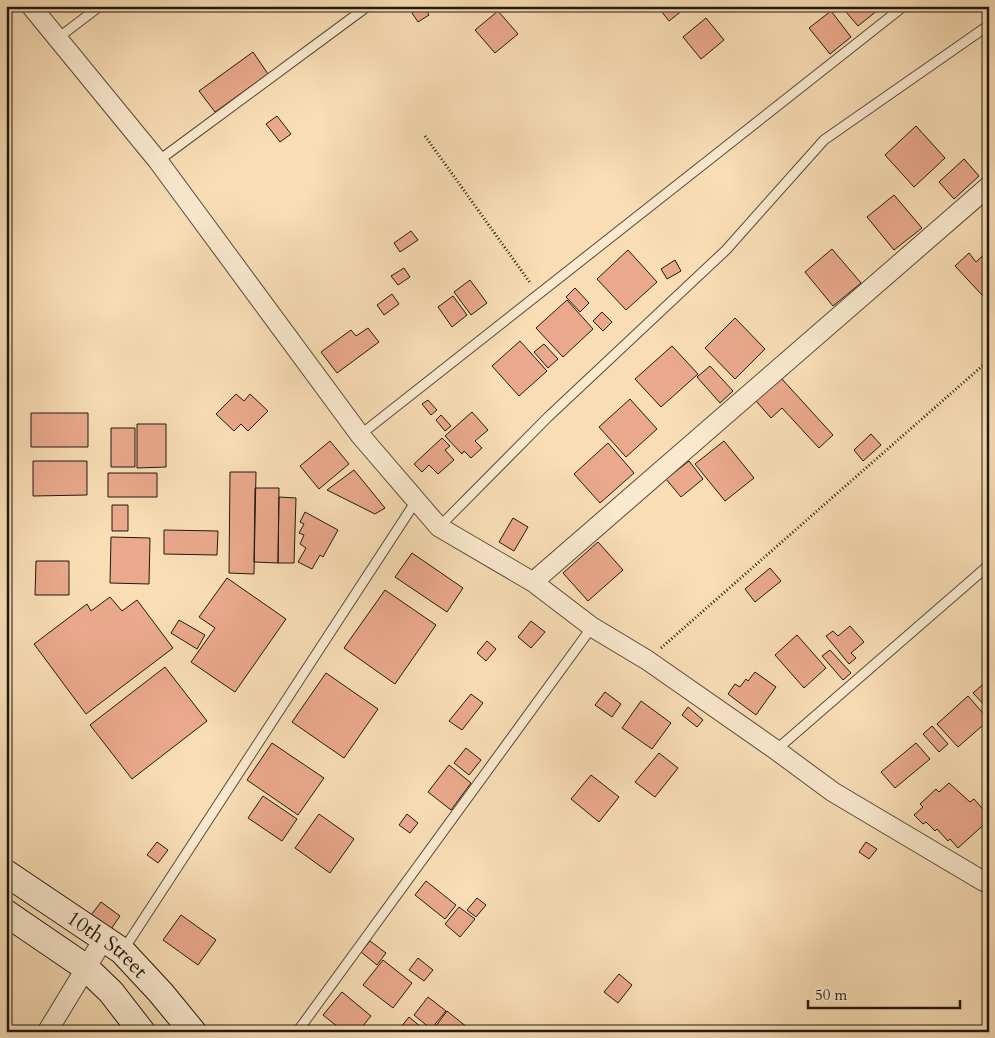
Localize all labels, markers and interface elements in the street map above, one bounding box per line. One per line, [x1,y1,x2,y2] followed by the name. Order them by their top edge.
[61,904,154,985] street label: 10th Street
[808,978,960,1010] scale bar
[815,985,847,1005] text: 50 m

